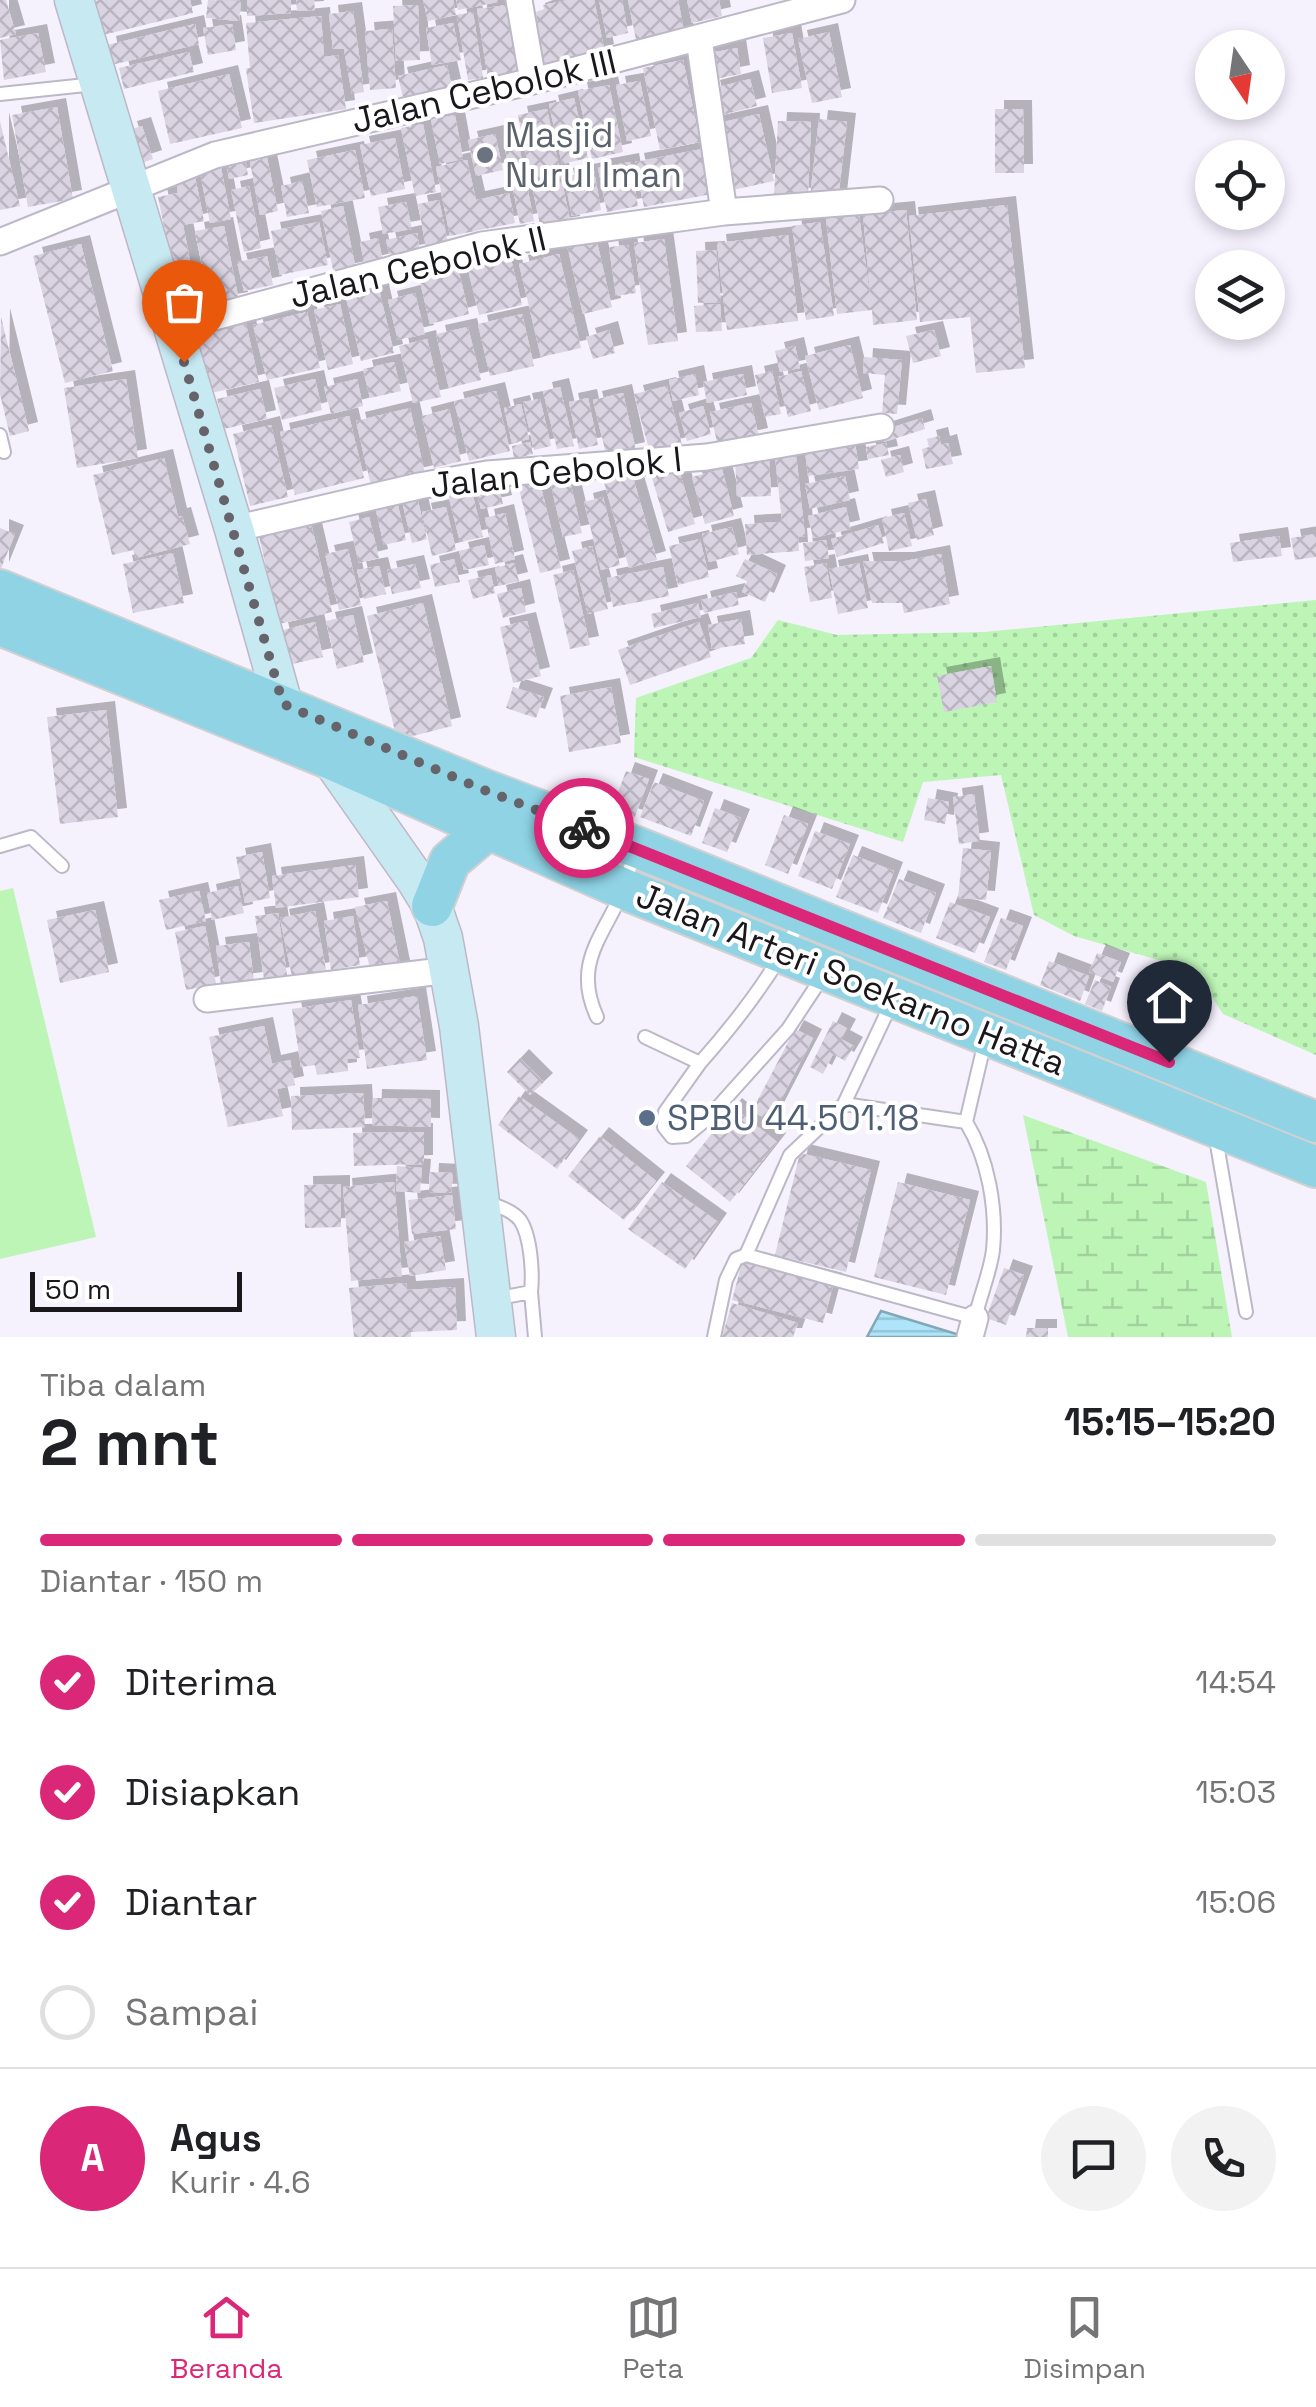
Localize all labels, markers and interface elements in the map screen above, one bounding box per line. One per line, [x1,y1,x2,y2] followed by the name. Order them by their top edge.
[1195,30,1285,120] north arrow
[1195,30,1285,340] map controls
[347,39,621,143] street label: Jalan Cebolok III
[505,113,682,197] place label: Masjid Nurul Iman
[1195,140,1285,230] button: locate
[474,144,496,166] marker: Masjid Nurul Iman
[286,216,550,318] street label: Jalan Cebolok II
[1195,250,1285,340] button: layers
[142,260,227,363] pin
[157,275,212,330] icon: bag
[428,437,684,507] street label: Jalan Cebolok I
[534,778,634,878] courier
[557,801,612,856] icon: bike
[630,873,1072,1085] street label: Jalan Arteri Soekarno Hatta
[1127,960,1212,1063] pin
[1142,975,1197,1030] icon: home
[667,1096,919,1140] place label: SPBU 44.501.18
[636,1107,658,1129] marker: SPBU 44.501.18
[30,1267,242,1312] scale bar
[45,1271,111,1307] text: 50 m
[40,1365,206,1405] text: Tiba dalam
[1064,1398,1276,1446] text: 15:15–15:20
[40,1401,219,1484] text: 2 mnt
[40,1561,263,1601] text: Diantar · 150 m
[40,1655,95,1710] icon: check
[125,1658,277,1706] text: Diterima
[1195,1662,1276,1702] text: 14:54
[40,1765,95,1820] icon: check
[125,1768,300,1816] text: Disiapkan
[1196,1772,1276,1812] text: 15:03
[40,1875,95,1930] icon: check
[125,1878,258,1926] text: Diantar
[1195,1882,1276,1922] text: 15:06
[125,1988,258,2036] text: Sampai
[1041,2106,1146,2211] button: chat
[1171,2106,1276,2211] button: phone
[170,2114,262,2162] text: Agus
[80,2134,105,2182] text: A
[170,2162,311,2202] text: Kurir · 4.6
[170,2290,283,2386] tab: Beranda
[622,2290,684,2386] tab: Peta
[1024,2290,1146,2386] tab: Disimpan

